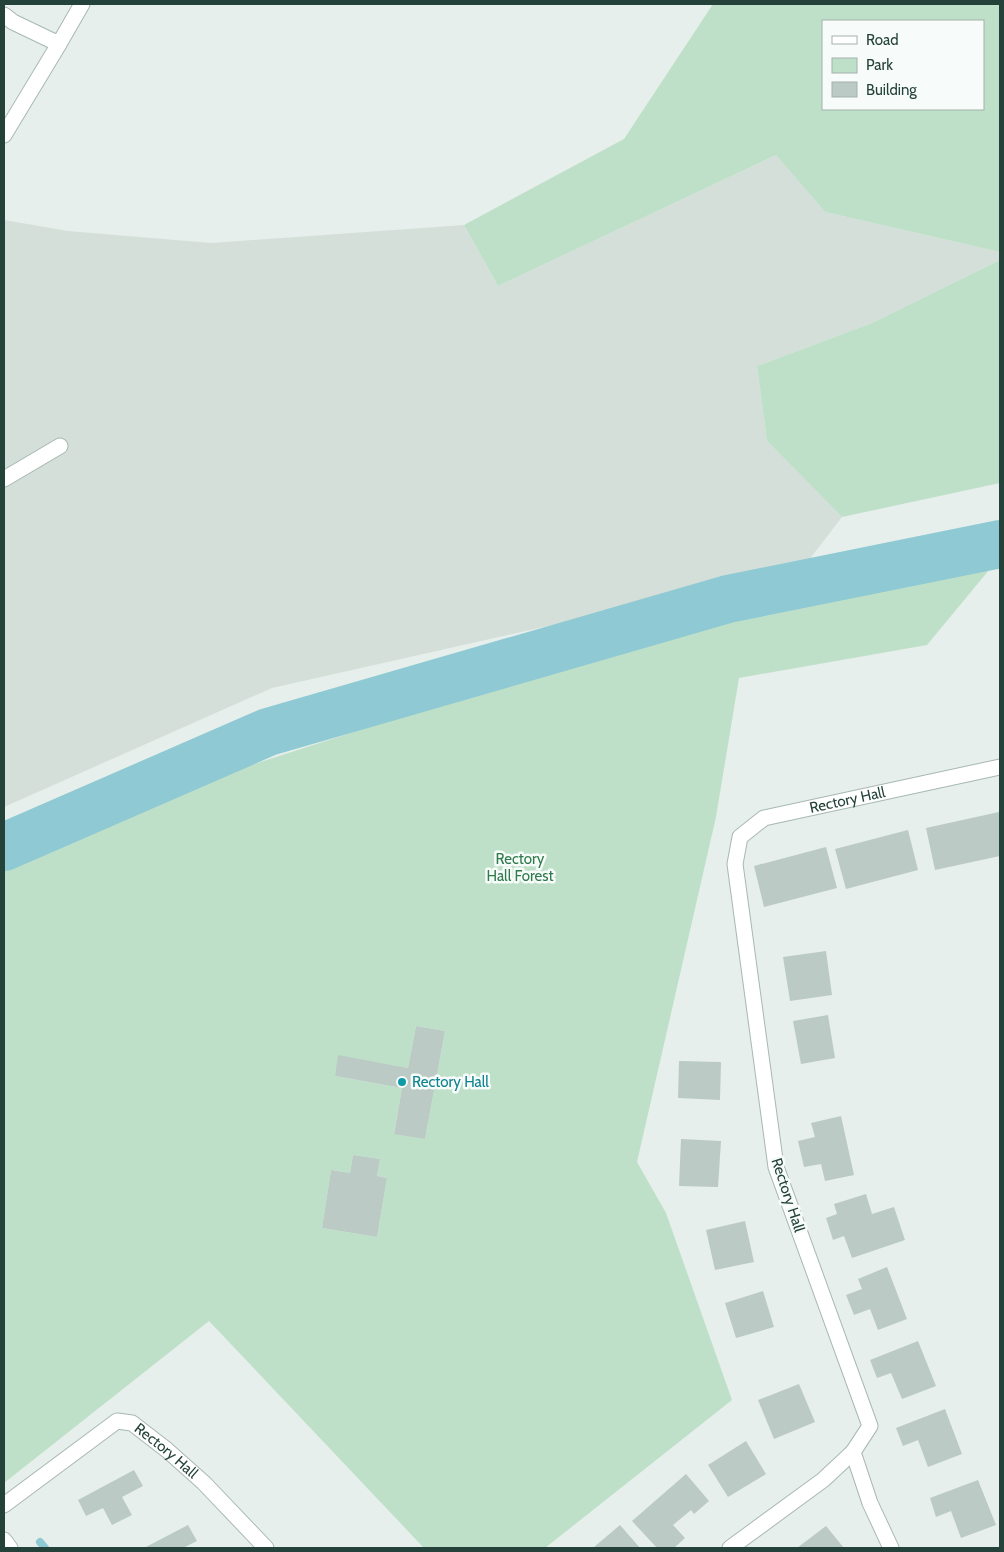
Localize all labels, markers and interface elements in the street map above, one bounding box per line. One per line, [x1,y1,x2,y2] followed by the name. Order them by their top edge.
[822,20,984,110] legend
[866,31,899,49] text: Road
[866,56,893,74] text: Park
[866,81,917,99] text: Building
[808,783,887,817] street label: Rectory Hall
[486,850,554,885] park label: Rectory Hall Forest
[412,1073,489,1091] place label: Rectory Hall
[396,1076,408,1088] marker: Rectory Hall
[768,1156,809,1235] street label: Rectory Hall
[131,1419,202,1483] street label: Rectory Hall

